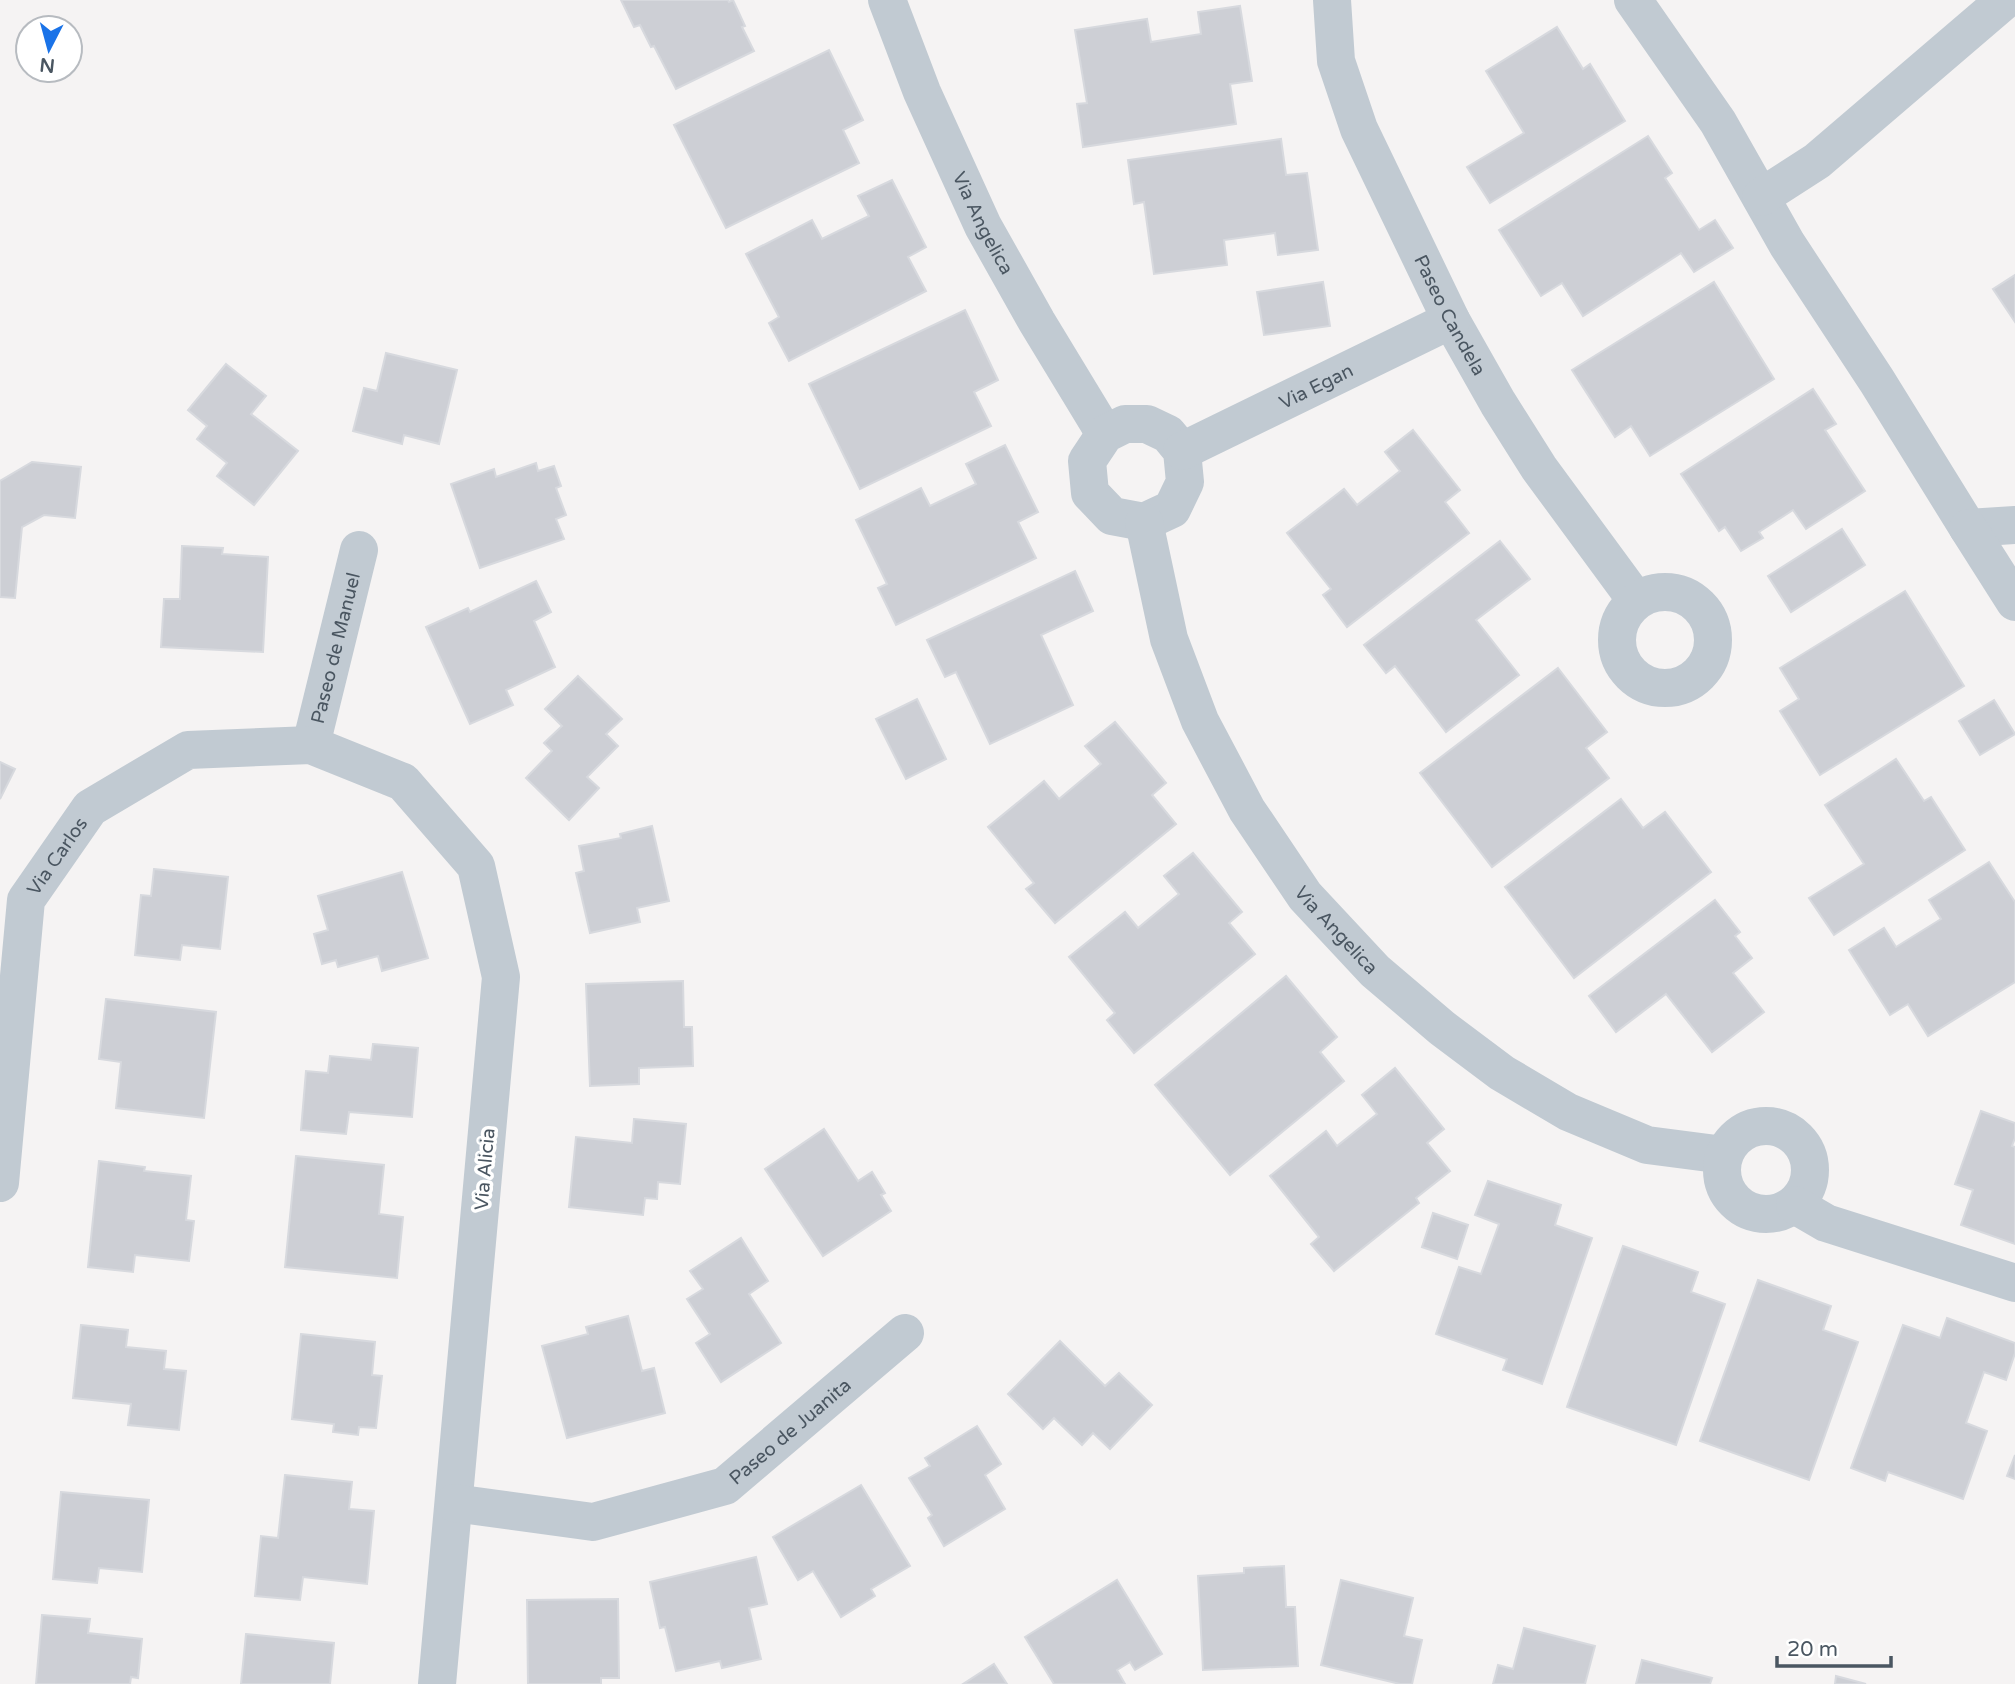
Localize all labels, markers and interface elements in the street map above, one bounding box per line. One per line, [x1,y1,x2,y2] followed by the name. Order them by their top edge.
[14,14,84,84] north arrow
[39,53,56,77] text: N
[948,168,1018,278] street label: Via Angelica
[1409,251,1490,380] street label: Paseo Candela
[1276,359,1357,414] street label: Via Egan
[307,570,365,726] street label: Paseo de Manuel
[23,813,92,900] street label: Via Carlos
[1290,882,1382,979] street label: Via Angelica
[470,1127,500,1211] street label: Via Alicia
[725,1374,856,1490] street label: Paseo de Juanita
[1777,1624,1891,1668] scale bar
[1787,1637,1838,1662] text: 20 m

